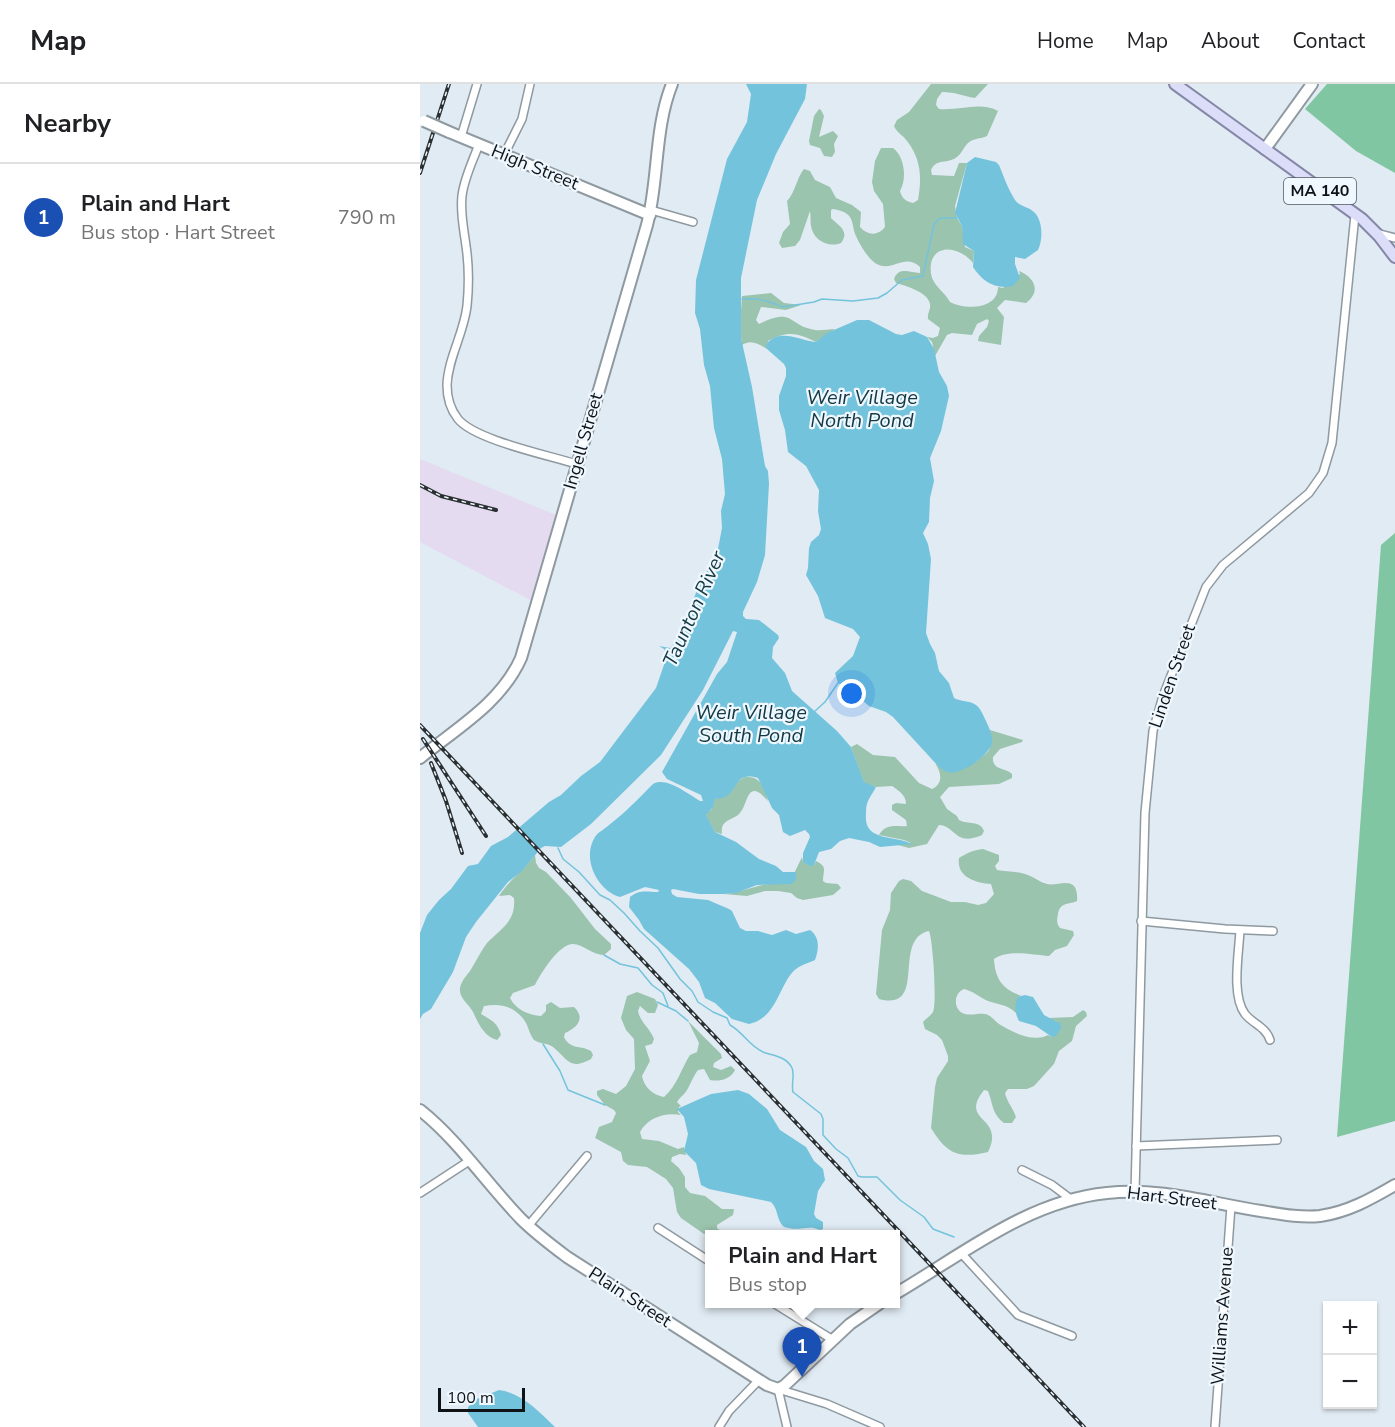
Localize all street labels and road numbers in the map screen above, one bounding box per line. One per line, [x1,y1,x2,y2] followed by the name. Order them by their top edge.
[488,139,583,196] street label: High Street
[1284,178,1356,204] road number: MA 140
[558,389,608,492] street label: Ingell Street
[1143,620,1201,731] street label: Linden Street
[1126,1181,1219,1215] street label: Hart Street
[1205,1246,1239,1386] street label: Williams Avenue
[584,1261,677,1333] street label: Plain Street

